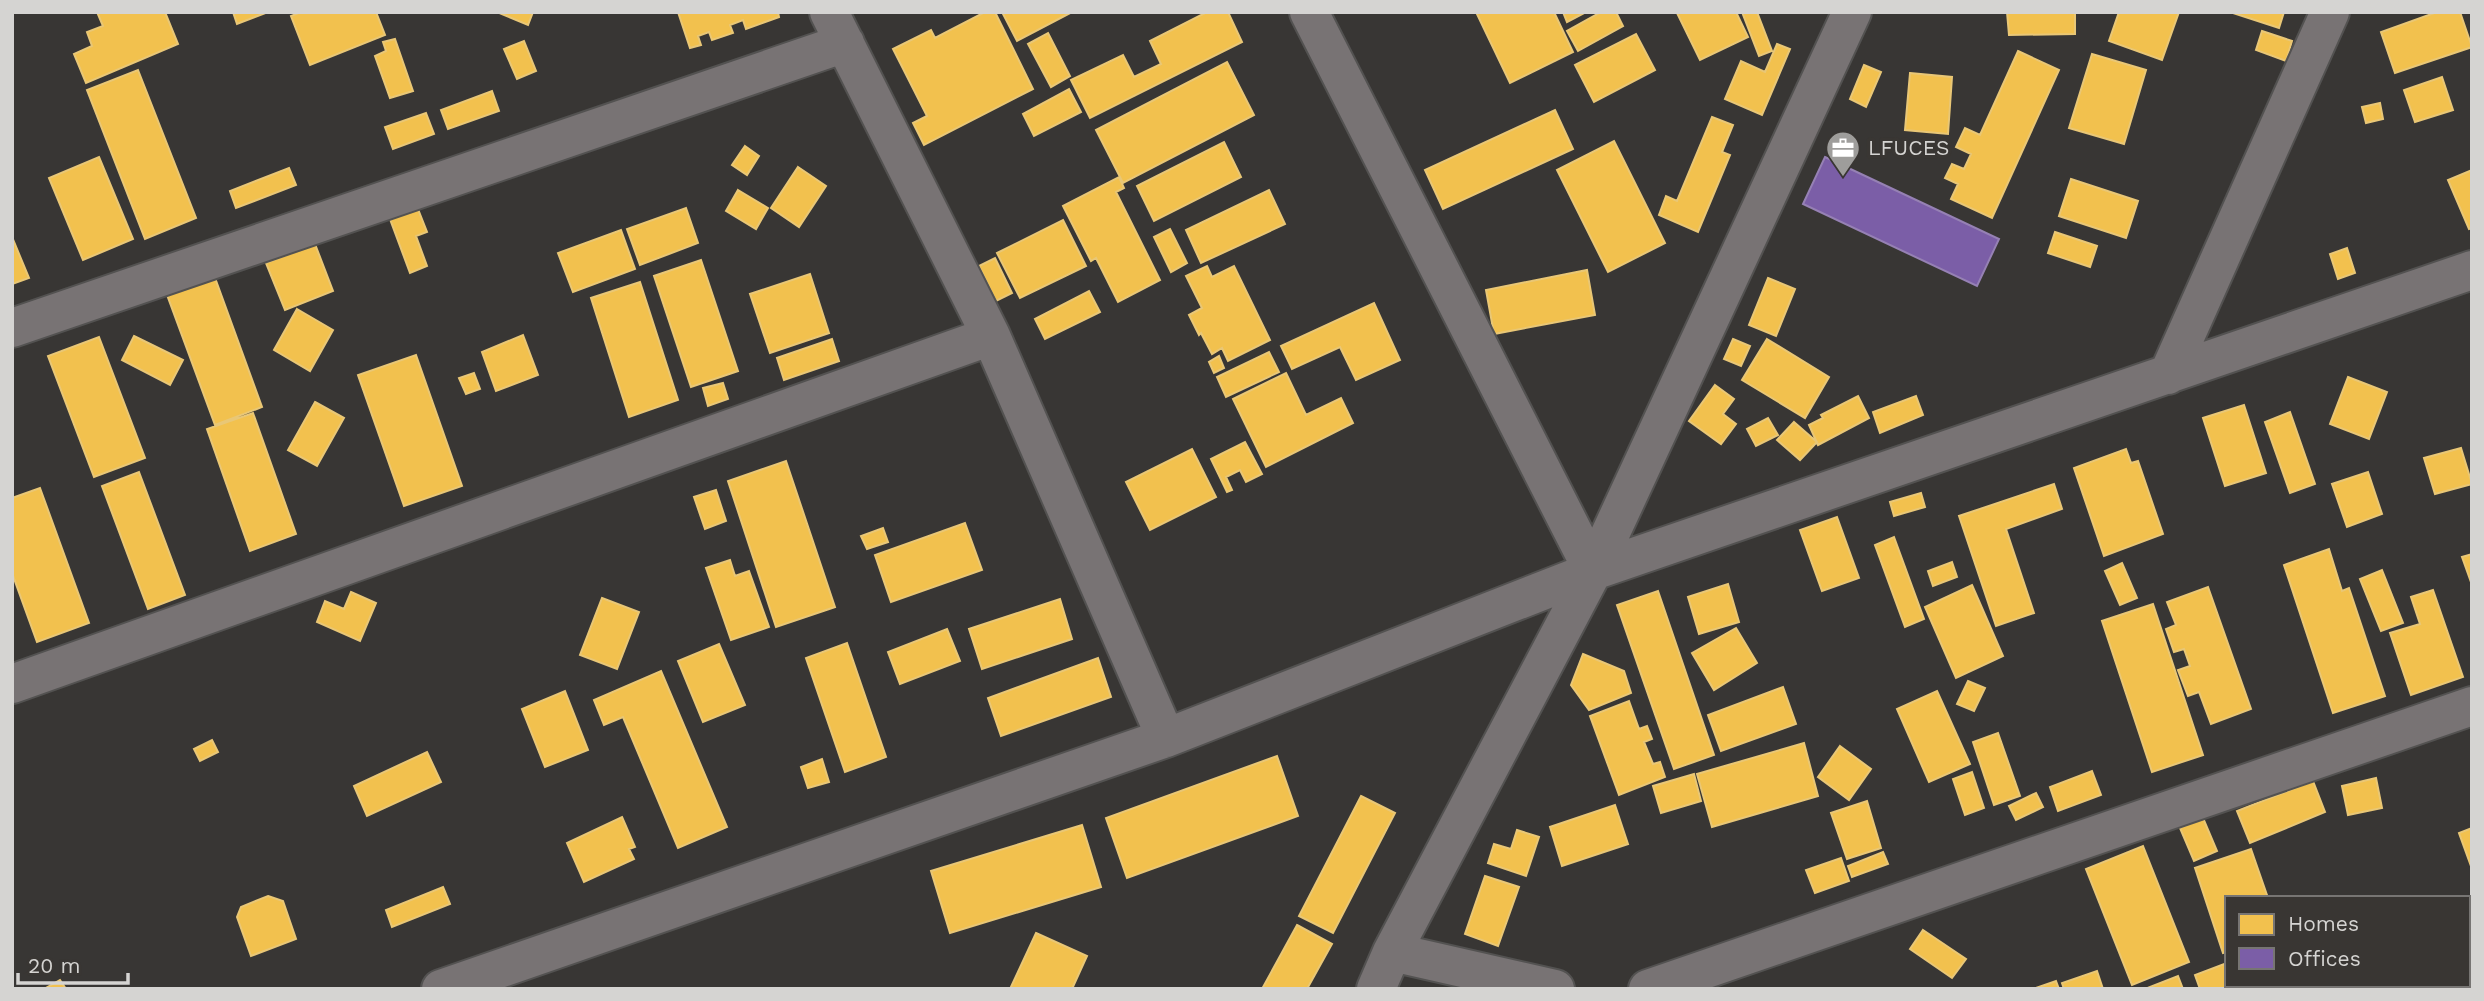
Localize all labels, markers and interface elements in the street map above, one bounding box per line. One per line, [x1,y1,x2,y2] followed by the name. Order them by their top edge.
[1824,129,1862,178] office icon: LFUCES
[1868,135,1950,160] place label: LFUCES
[2225,896,2470,987] legend
[2288,911,2359,936] text: Homes
[18,942,128,986] scale bar
[2288,946,2361,971] text: Offices
[28,953,80,978] text: 20 m

